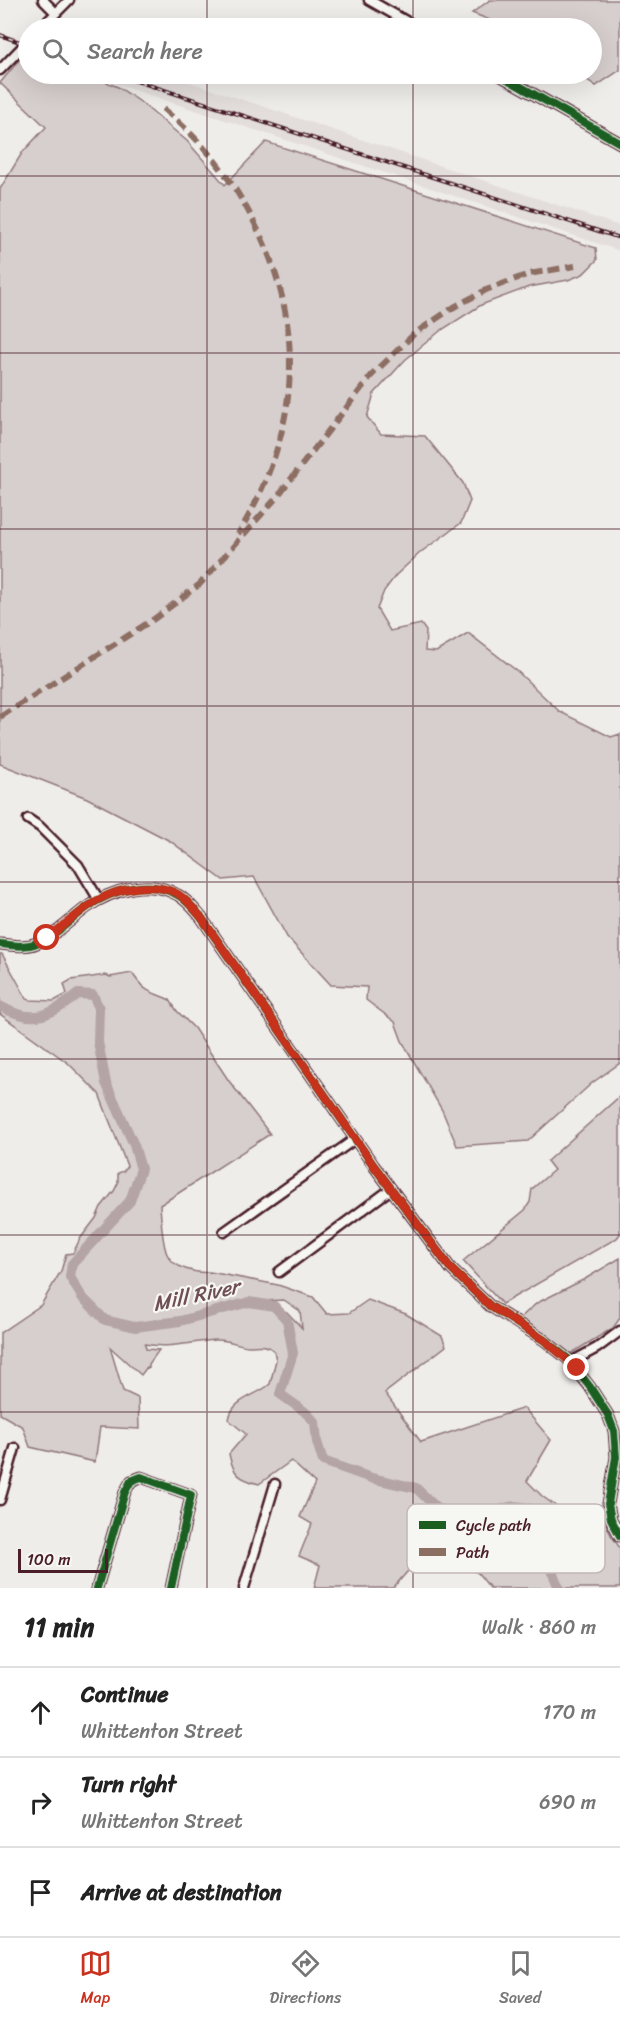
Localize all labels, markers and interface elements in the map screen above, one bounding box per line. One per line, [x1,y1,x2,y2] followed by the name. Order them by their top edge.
[18,18,602,84] search box
[87,32,203,71] text: Search here
[39,35,72,68] icon: search
[33,924,59,950] route start
[149,1266,247,1323] water label: Mill River
[563,1354,589,1380] route end
[407,1504,605,1573] legend
[456,1511,531,1540] text: Cycle path
[456,1538,489,1567] text: Path
[27,1545,71,1574] text: 100 m
[18,1546,108,1574] scale bar
[24,1604,94,1650] text: 11 min
[482,1610,596,1645] text: Walk · 860 m
[81,1675,169,1714] text: Continue
[543,1695,596,1730] text: 170 m
[24,1696,57,1729] icon: ahead
[81,1714,243,1749] text: Whittenton Street
[81,1765,176,1804] text: Turn right
[539,1785,596,1820] text: 690 m
[24,1786,57,1819] icon: right
[81,1804,243,1839] text: Whittenton Street
[81,1873,282,1912] text: Arrive at destination
[24,1876,57,1909] icon: arrive
[79,1947,112,2012] tab: Map
[270,1947,341,2012] tab: Directions
[499,1947,541,2012] tab: Saved

